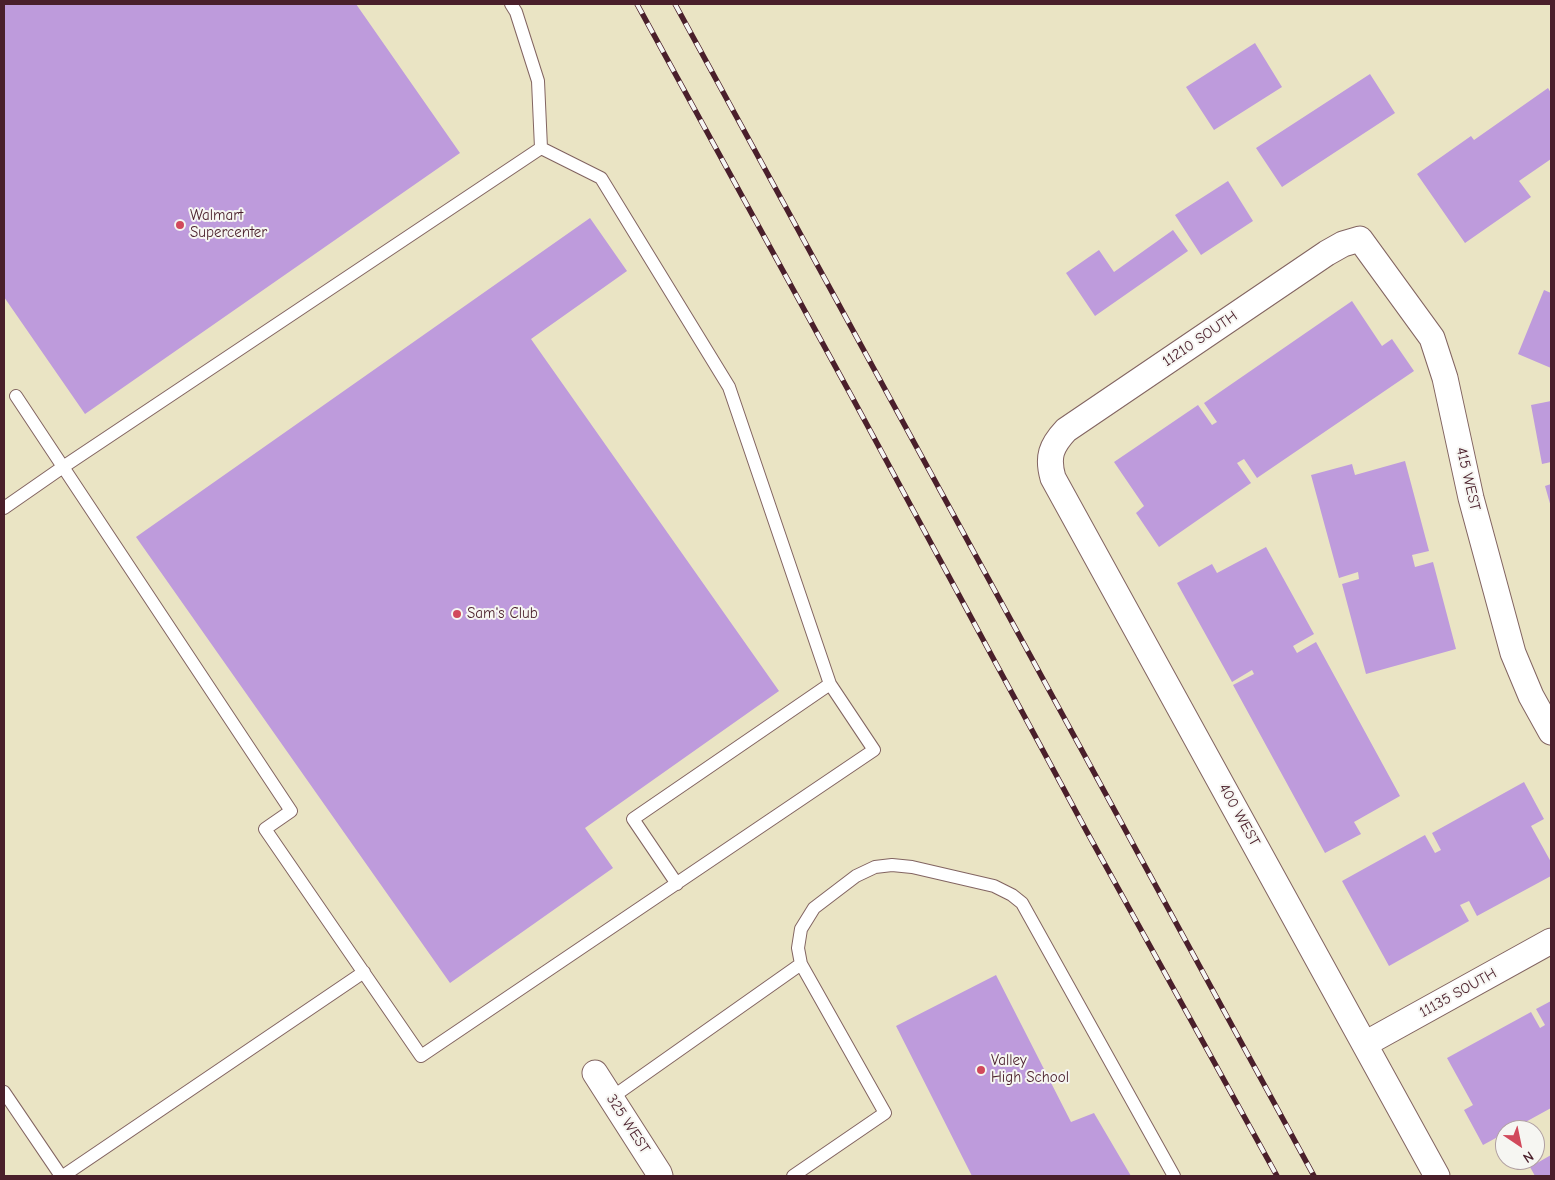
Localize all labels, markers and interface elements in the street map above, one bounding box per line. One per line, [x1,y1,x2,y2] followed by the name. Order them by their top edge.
[190,207,267,242] place label: Walmart Supercenter
[174,219,186,231] marker: Walmart Supercenter
[1159,307,1241,371] street label: 11210 SOUTH
[1452,446,1484,512] street label: 415 WEST
[467,605,538,623] place label: Sam's Club
[451,608,463,620] marker: Sam's Club
[1214,781,1264,849] street label: 400 WEST
[1416,964,1500,1022] street label: 11135 SOUTH
[991,1052,1069,1087] place label: Valley High School
[975,1064,987,1076] marker: Valley High School
[602,1091,654,1157] street label: 325 WEST
[1495,1120,1545,1170] north arrow
[1520,1147,1537,1167] text: N

